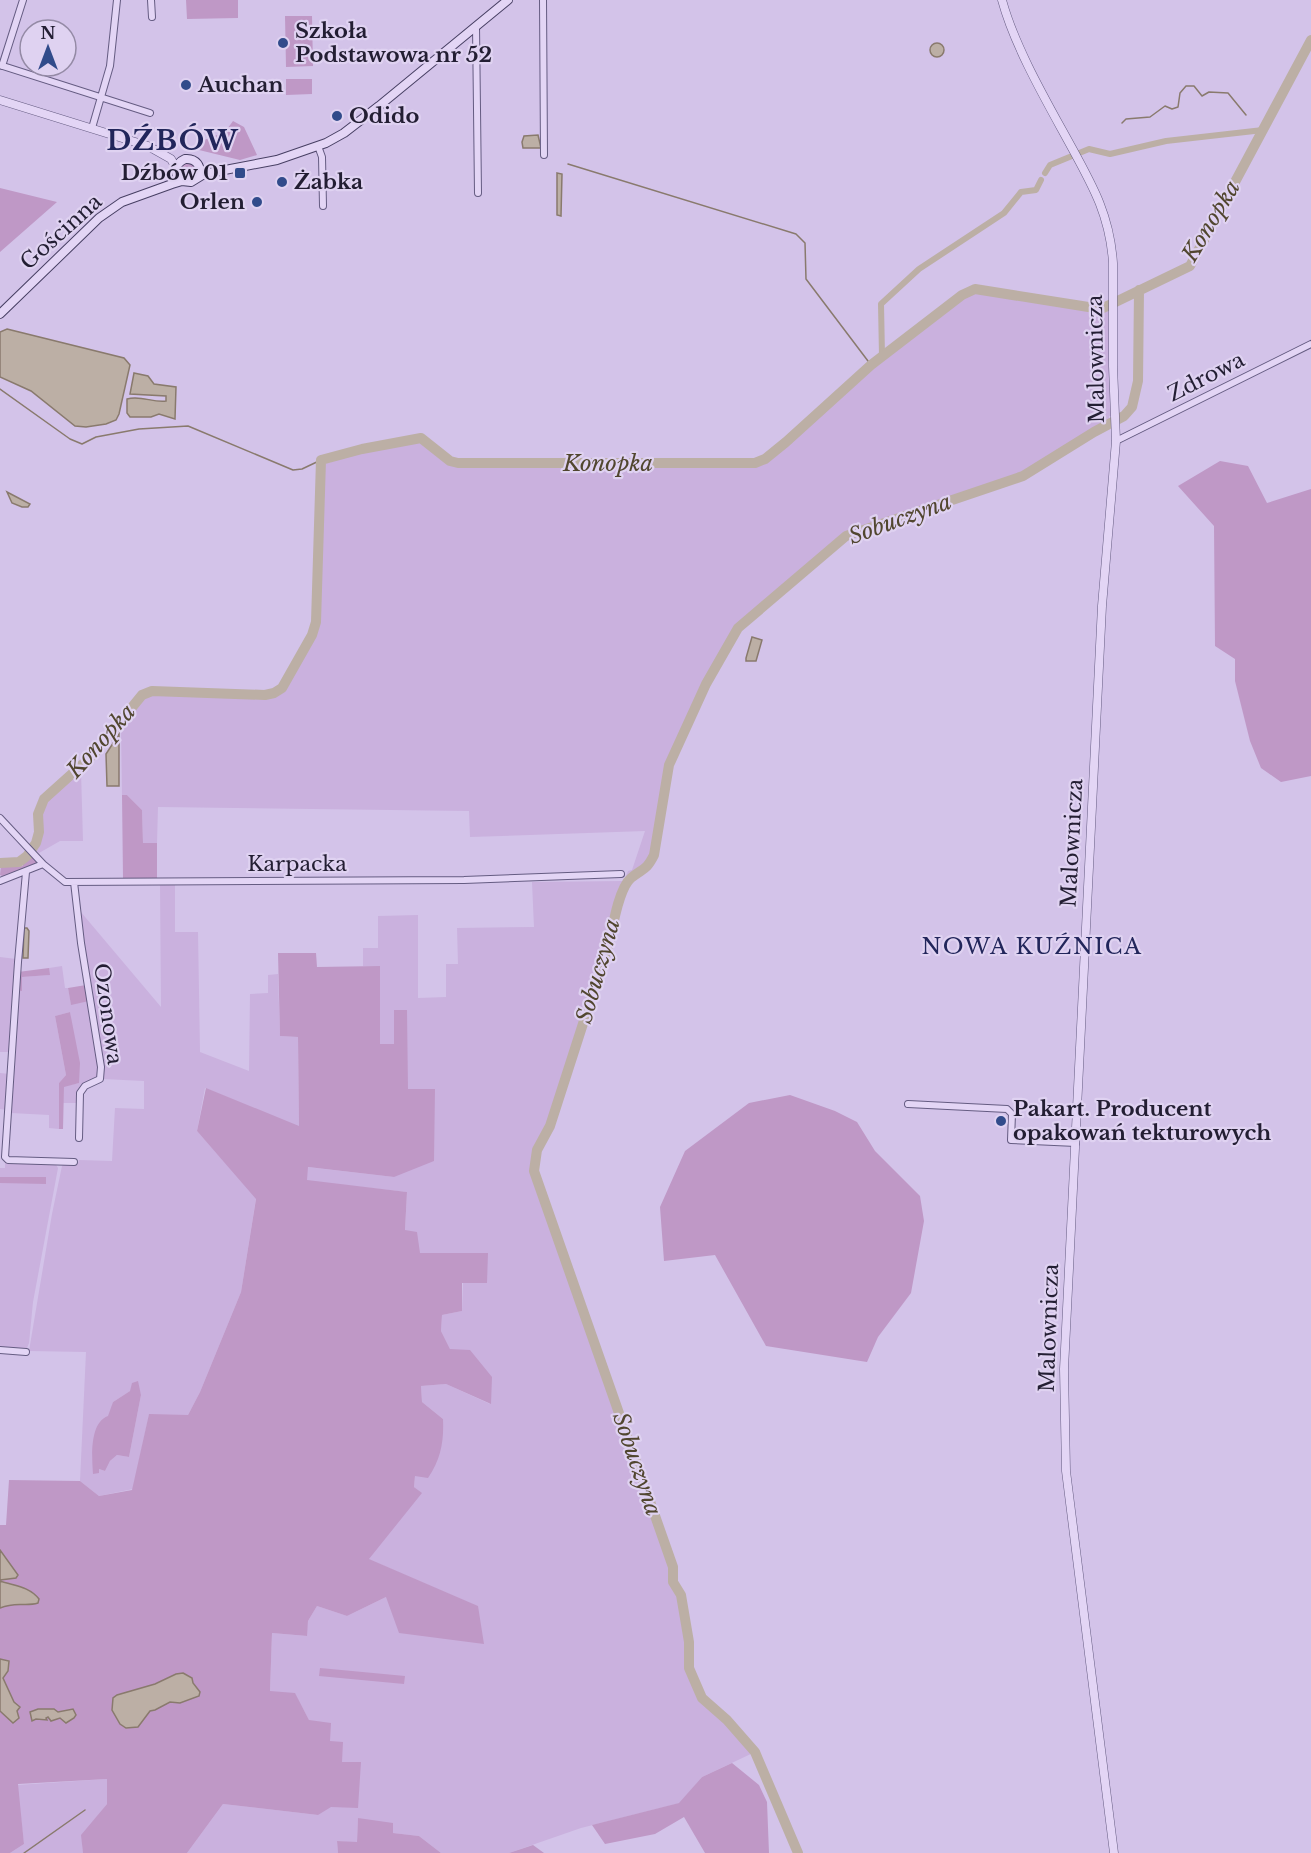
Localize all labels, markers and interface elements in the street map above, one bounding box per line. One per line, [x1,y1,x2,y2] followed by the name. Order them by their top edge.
[18,18,78,78] north arrow
[295,18,492,68] place label: Szkoła Podstawowa nr 52
[40,23,56,43] text: N
[276,36,290,50] marker: Szkoła Podstawowa nr 52
[197,72,284,98] place label: Auchan
[179,78,193,92] marker: Auchan
[349,103,420,129] place label: Odido
[330,109,344,123] marker: Odido
[107,123,239,157] district label: DŹBÓW
[121,160,228,186] place label: Dźbów 01
[233,166,247,180] marker: Dźbów 01
[294,169,363,195] place label: Żabka
[275,175,289,189] marker: Żabka
[1176,175,1246,267] water label: Konopka
[15,188,107,275] street label: Gościnna
[180,189,245,215] place label: Orlen
[250,195,264,209] marker: Orlen
[1082,294,1110,424] street label: Malownicza
[1163,346,1249,407] street label: Zdrowa
[562,450,653,477] water label: Konopka
[845,488,955,550] water label: Sobuczyna
[60,698,141,784] water label: Konopka
[1056,778,1088,908] street label: Malownicza
[247,851,347,877] street label: Karpacka
[570,916,626,1026] water label: Sobuczyna
[922,932,1142,960] district label: NOWA KUŹNICA
[88,962,128,1067] street label: Ozonowa
[1013,1096,1271,1146] place label: Pakart. Producent opakowań tekturowych
[994,1114,1008,1128] marker: Pakart. Producent opakowań tekturowych
[1034,1263,1064,1393] street label: Malownicza
[607,1409,667,1519] water label: Sobuczyna

